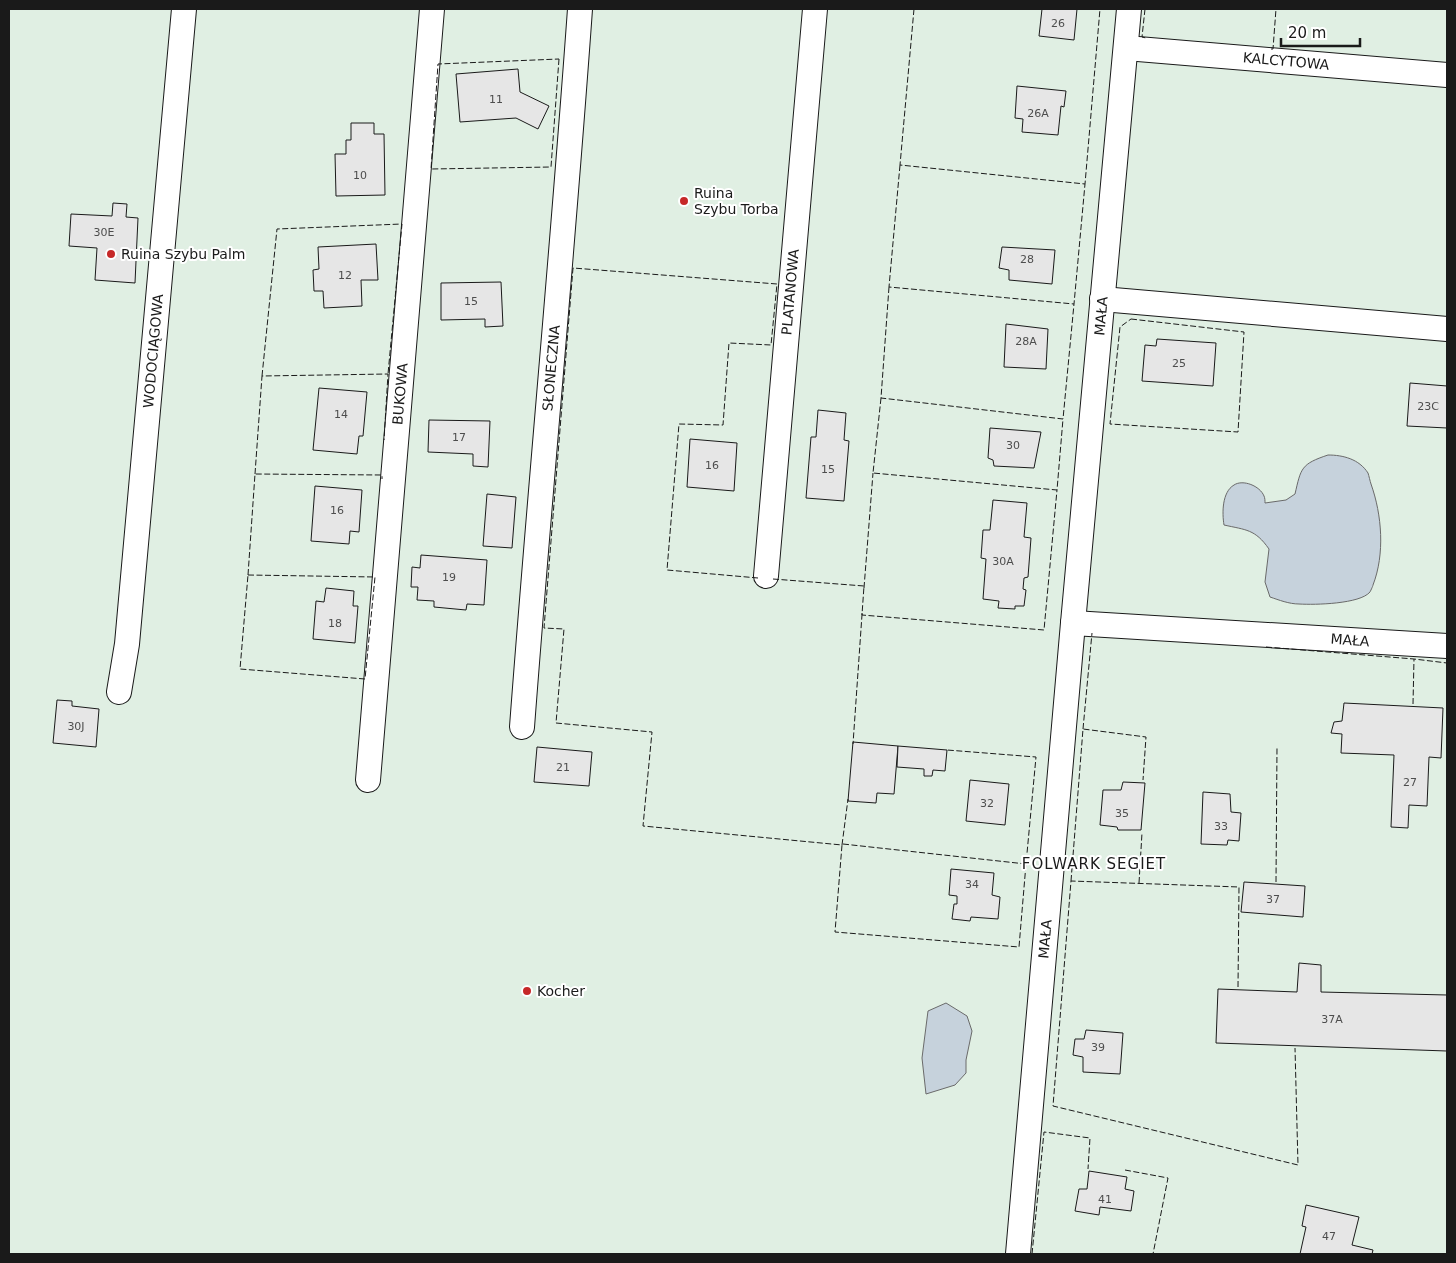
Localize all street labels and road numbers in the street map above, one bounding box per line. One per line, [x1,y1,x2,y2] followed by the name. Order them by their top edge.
[1242,49,1330,73] street label: KALCYTOWA
[778,248,802,336] street label: PLATANOWA
[140,293,166,409] street label: WODOCIĄGOWA
[1091,295,1111,336] street label: MAŁA
[539,324,563,412] street label: SŁONECZNA
[389,362,411,426] street label: BUKOWA
[1330,631,1370,649] street label: MAŁA
[1035,918,1055,959] street label: MAŁA

